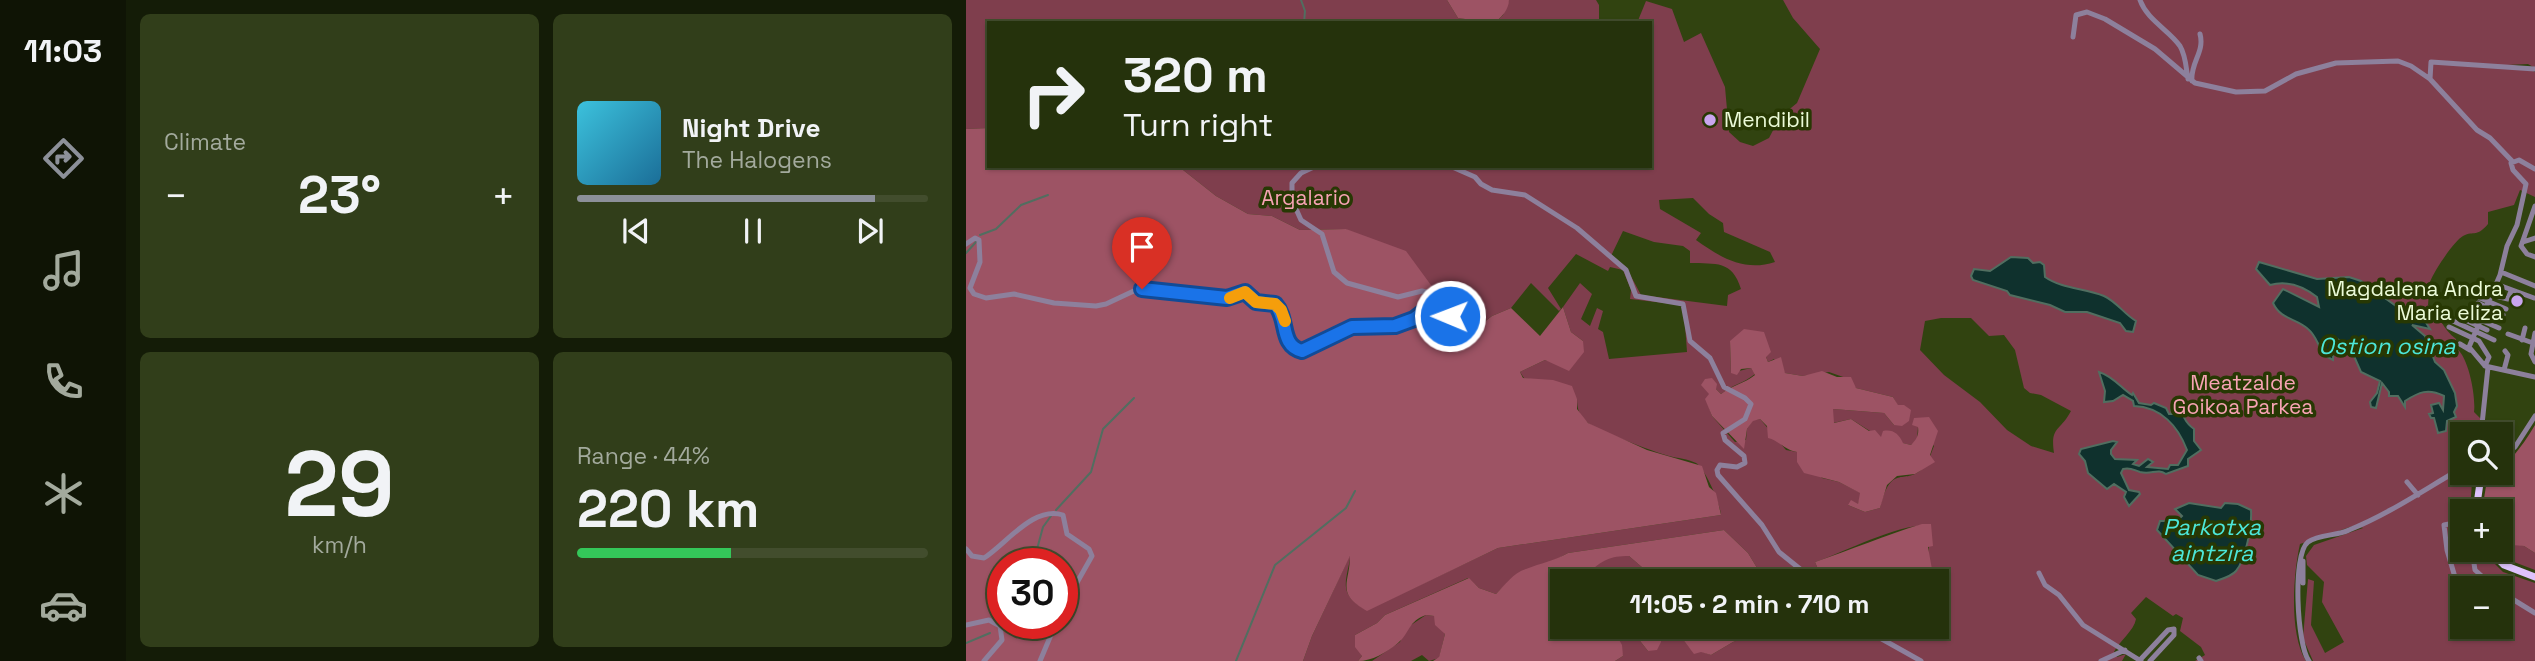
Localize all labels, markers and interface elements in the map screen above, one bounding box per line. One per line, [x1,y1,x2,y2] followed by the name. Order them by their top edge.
[24,31,102,71] text: 11:03
[1123,44,1268,106] text: 320 m
[1008,49,1099,140] icon: right
[1123,105,1273,145] text: Turn right
[1724,106,1810,133] place label: Mendibil
[682,111,820,145] text: Night Drive
[1702,112,1718,128] marker: Mendibil
[164,127,246,157] text: Climate
[39,134,88,183] icon: directions
[682,145,832,175] text: The Halogens
[298,162,381,228] text: 23°
[164,172,188,220] text: −
[491,172,515,220] text: +
[1261,184,1351,211] park label: Argalario
[617,212,655,250] icon: previous
[734,212,772,250] icon: pause
[851,212,889,250] icon: next
[1112,217,1172,289] pin
[1123,228,1161,266] icon: arrive
[39,246,88,295] icon: music
[2327,275,2503,326] place label: Magdalena Andra Maria eliza
[1413,279,1487,353] position arrow
[2509,293,2525,309] marker: Magdalena Andra Maria eliza
[2319,331,2456,361] water label: Ostion osina
[39,357,88,406] icon: phone
[2173,369,2313,420] park label: Meatzalde Goikoa Parkea
[2450,422,2513,639] map controls
[2450,422,2513,485] button: search
[285,426,394,543] text: 29
[577,441,710,471] text: Range · 44%
[39,469,88,518] icon: climate
[577,476,759,542] text: 220 km
[2450,499,2513,562] button: +
[2163,512,2262,568] water label: Parkotxa aintzira
[312,530,367,560] text: km/h
[987,548,1078,639] speed limit sign: 30
[2450,576,2513,639] button: −
[39,581,88,630] icon: car
[1629,587,1870,621] text: 11:05 · 2 min · 710 m

